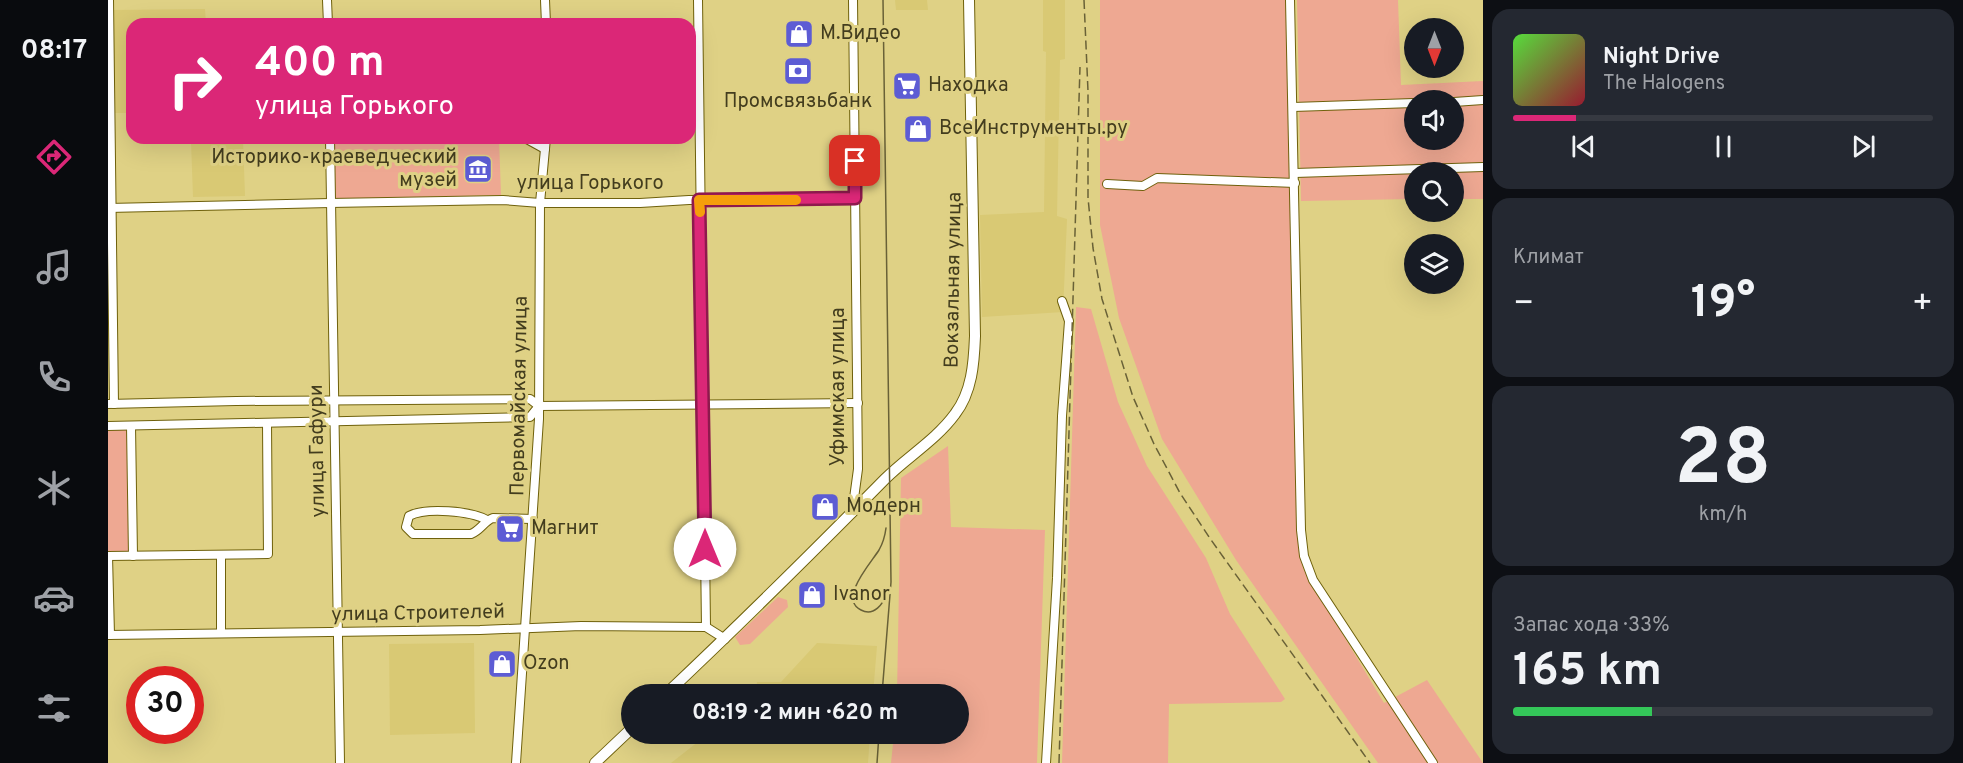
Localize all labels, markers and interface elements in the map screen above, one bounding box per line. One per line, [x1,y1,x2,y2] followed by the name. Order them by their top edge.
[783,18,815,50] shop icon: М.Видео
[1404,18,1464,78] north arrow
[1404,18,1464,294] map controls
[820,21,901,47] place label: М.Видео
[21,34,87,68] text: 08:17
[255,38,385,91] text: 400 m
[156,42,234,120] icon: right
[1603,44,1720,71] text: Night Drive
[782,55,814,87] bank icon: Промсвязьбанк
[891,70,923,102] supermarket icon: Находка
[1603,71,1725,97] text: The Halogens
[928,73,1009,99] place label: Находка
[724,89,872,115] place label: Промсвязьбанк
[255,90,454,124] text: улица Горького
[1404,90,1464,150] button: sound
[902,113,934,145] shop icon: ВсеИнструменты.ру
[939,116,1128,142] place label: ВсеИнструменты.ру
[1567,130,1600,163] icon: previous
[1707,130,1740,163] icon: pause
[1847,130,1880,163] icon: next
[829,135,880,186] pin
[33,136,75,178] icon: directions
[838,144,871,177] icon: arrive
[211,145,457,194] place label: Историко-краеведческий музей
[462,153,494,185] museum icon: Историко-краеведческий музей
[1404,162,1464,222] button: search
[516,171,664,197] street label: улица Горького
[939,192,969,368] street label: Вокзальная улица
[1404,234,1464,294] button: layers
[1513,245,1584,271] text: Климат
[33,246,75,288] icon: music
[1691,276,1755,333] text: 19°
[1513,284,1534,326] text: −
[1912,284,1933,326] text: +
[505,296,535,496] street label: Первомайская улица
[826,308,852,466] street label: Уфимская улица
[33,356,75,398] icon: phone
[304,384,332,518] street label: улица Гафури
[1675,413,1771,512] text: 28
[33,467,75,509] icon: climate
[809,491,841,523] shop icon: Модерн
[846,494,921,520] place label: Модерн
[1699,502,1747,528] text: km/h
[494,513,526,545] supermarket icon: Магнит
[531,516,599,542] place label: Магнит
[673,517,737,581] position arrow
[33,577,75,619] icon: car
[796,579,828,611] shop icon: Ivanor
[833,582,890,608] place label: Ivanor
[331,599,505,629] street label: улица Строителей
[1513,613,1670,639] text: Запас хода · 33%
[1513,644,1662,701] text: 165 km
[486,648,518,680] shop icon: Ozon
[523,651,569,677] place label: Ozon
[126,666,204,744] speed limit sign: 30
[33,687,75,729] icon: filters
[692,700,898,727] text: 08:19 · 2 мин · 620 m

